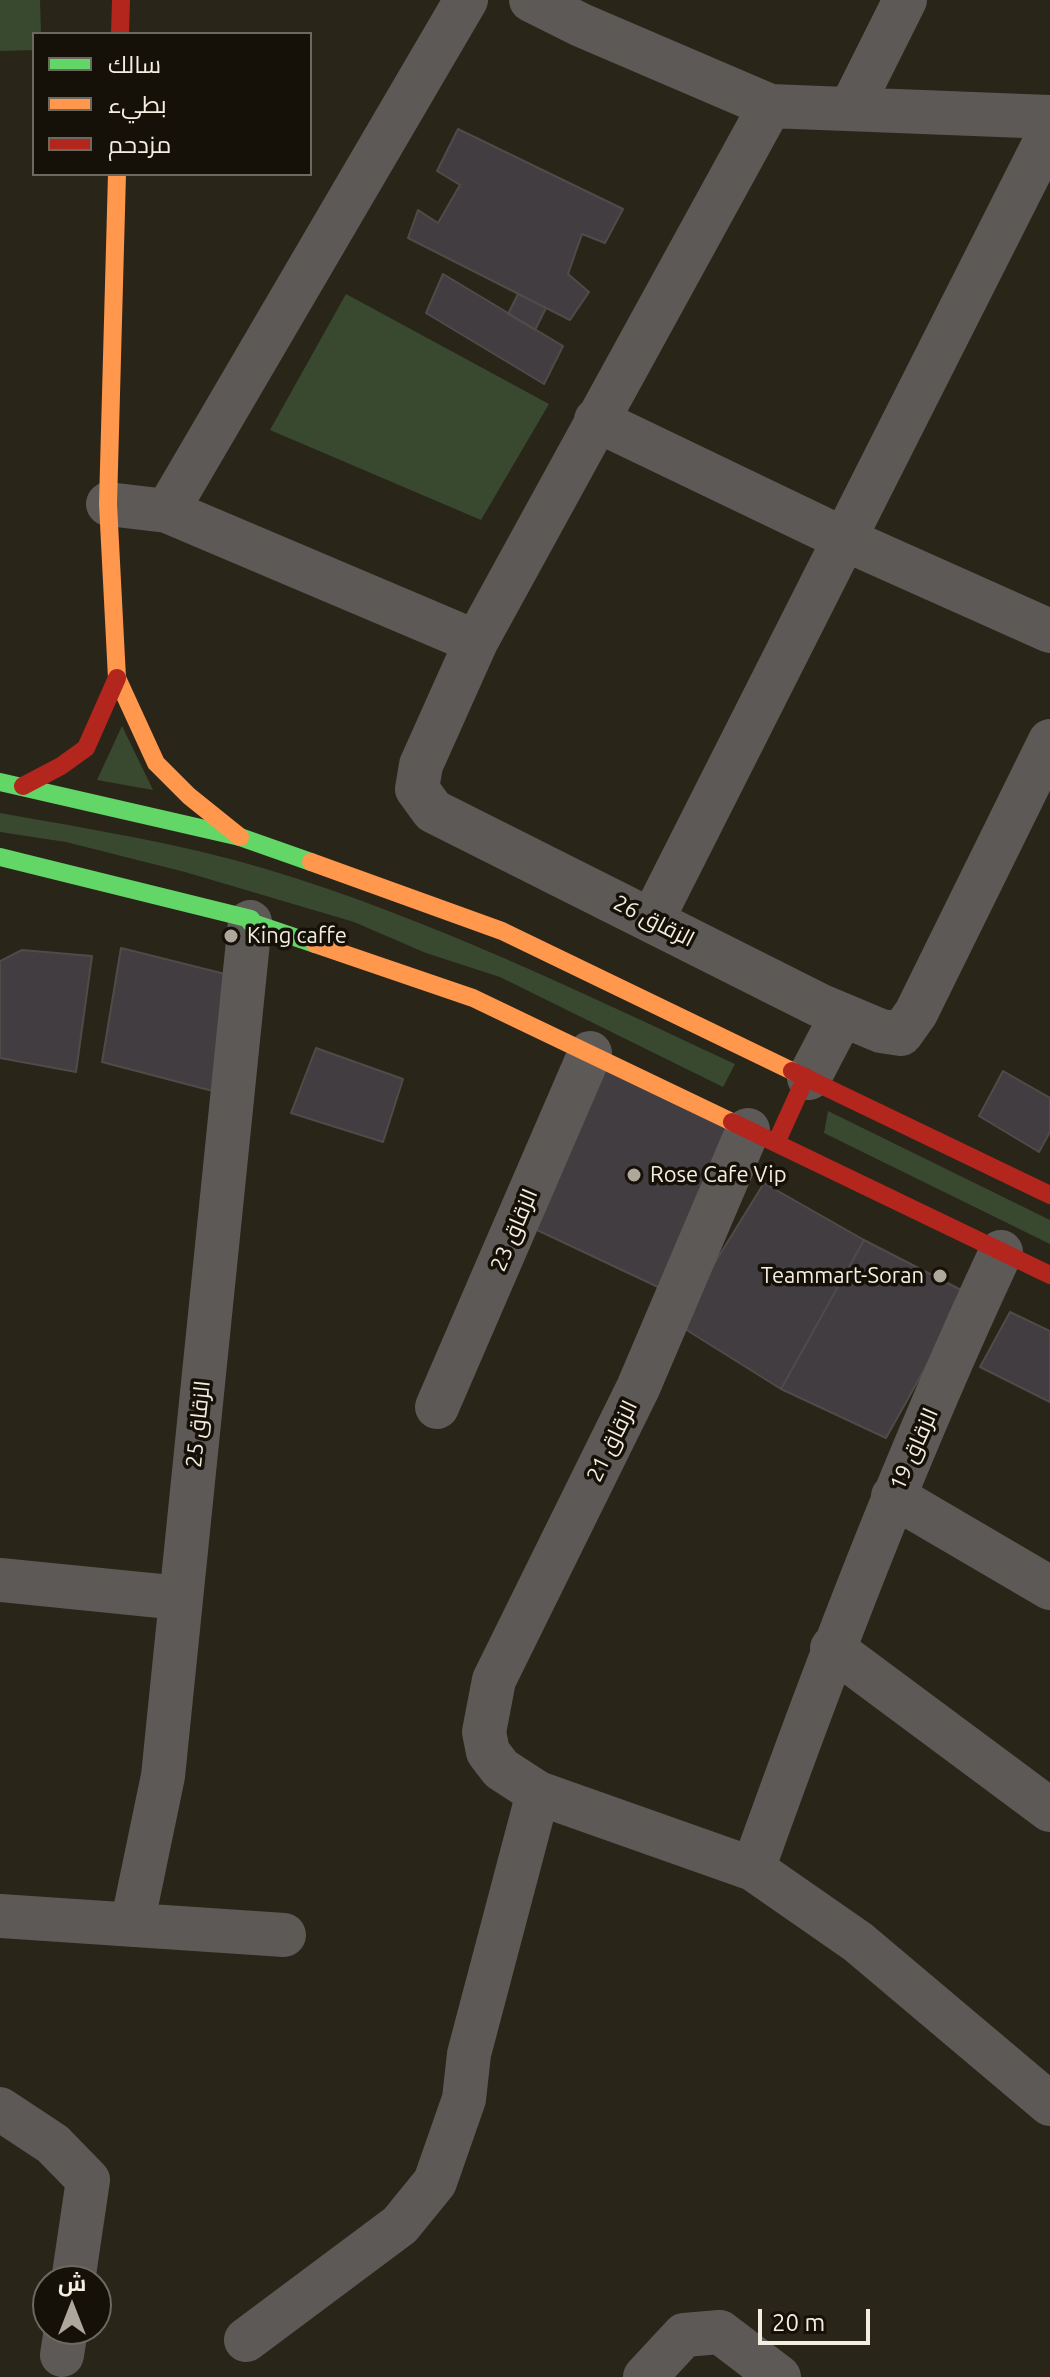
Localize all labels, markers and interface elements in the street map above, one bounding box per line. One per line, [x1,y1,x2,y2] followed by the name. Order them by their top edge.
[32,32,312,176] legend
[108,51,161,78] text: سالك
[108,91,167,118] text: بطيء
[108,131,171,158] text: مزدحم
[609,889,699,953] street label: الزقاق 26
[247,923,347,949] place label: King caffe
[222,927,240,945] marker: King caffe
[650,1162,787,1188] place label: Rose Cafe Vip
[625,1166,643,1184] marker: Rose Cafe Vip
[485,1185,543,1275] street label: الزقاق 23
[761,1263,924,1289] place label: Teammart-Soran
[931,1267,949,1285] marker: Teammart-Soran
[180,1379,216,1469] street label: الزقاق 25
[581,1396,643,1486] street label: الزقاق 21
[884,1404,944,1494] street label: الزقاق 19
[32,2265,112,2345] north arrow
[58,2270,86,2295] text: ش
[762,2293,874,2343] scale bar
[772,2309,825,2336] text: 20 m

